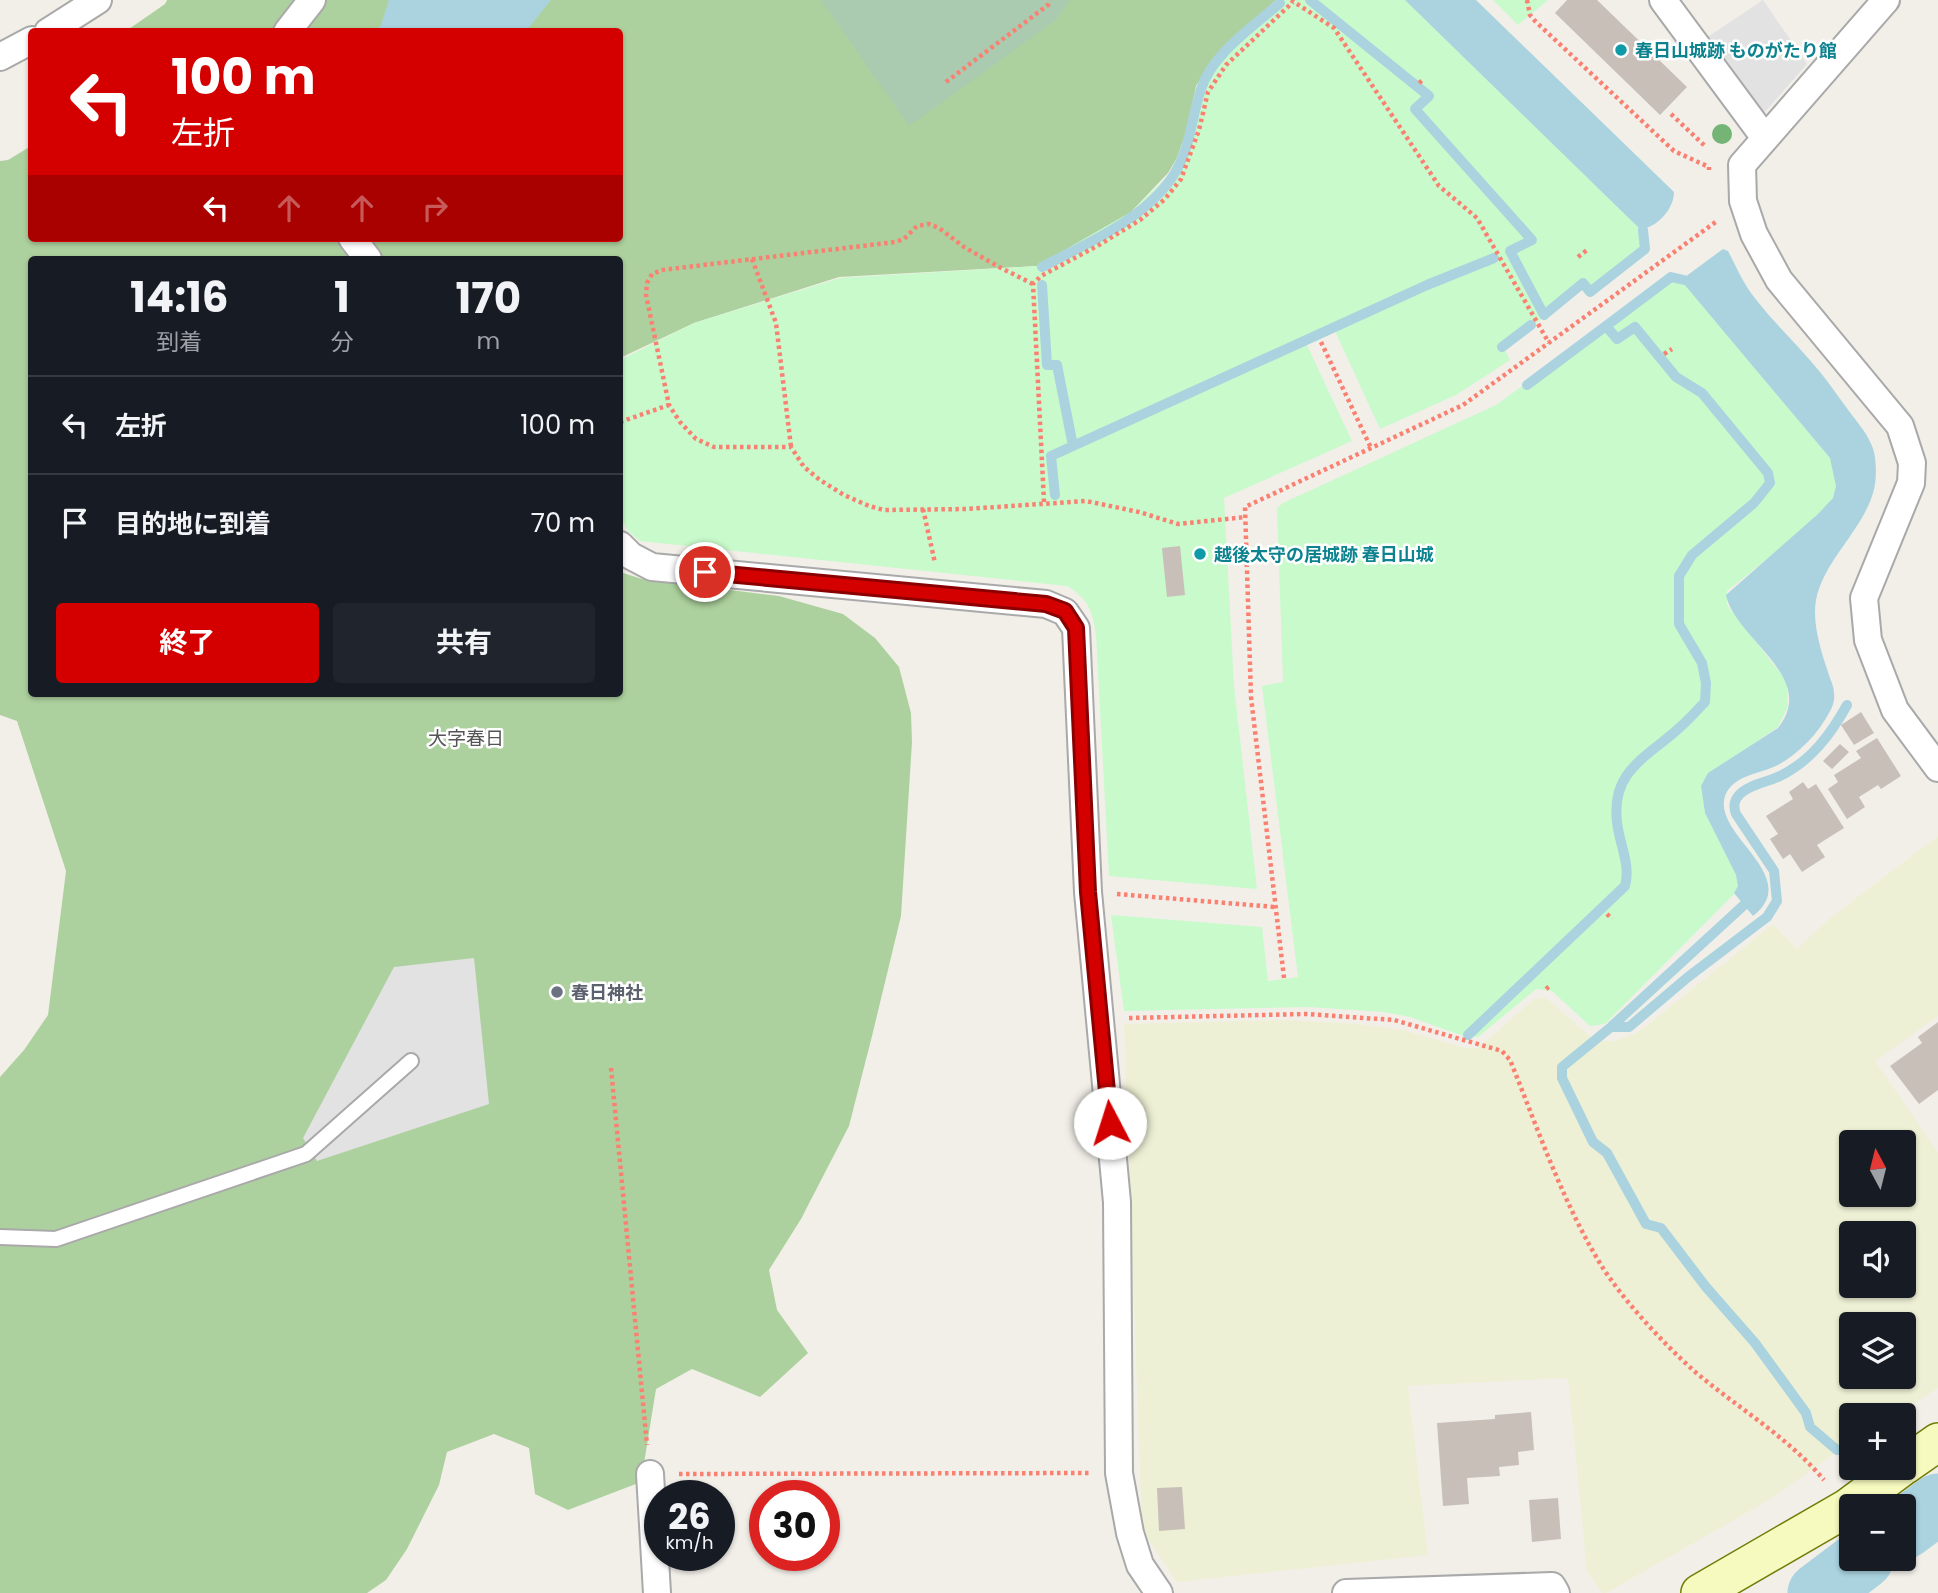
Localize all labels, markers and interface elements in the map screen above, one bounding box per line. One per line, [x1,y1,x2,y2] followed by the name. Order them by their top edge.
[1635,38,1837,63] place label: 春日山城跡 ものがたり館
[1613,42,1629,58] marker: 春日山城跡 ものがたり館
[171,43,316,111] text: 100 m
[56,56,147,147] icon: left
[171,110,235,155] text: 左折
[197,189,235,227] icon: left
[270,189,308,227] icon: ahead
[343,189,381,227] icon: ahead
[416,189,454,227] icon: right
[130,268,229,327] text: 14:16
[334,268,350,327] text: 1
[455,269,521,328] text: 170
[476,325,500,357] text: m
[156,326,202,358] text: 到着
[331,326,354,358] text: 分
[56,406,94,444] icon: left
[520,407,595,443] text: 100 m
[115,408,167,444] text: 左折
[56,504,94,542] icon: arrive
[531,505,595,541] text: 70 m
[115,506,271,542] text: 目的地に到着
[675,542,735,602] pin
[1214,542,1434,567] place label: 越後太守の居城跡 春日山城
[1192,546,1208,562] marker: 越後太守の居城跡 春日山城
[686,553,724,591] icon: arrive
[56,603,319,683] button: 終了
[333,603,595,683] button: 共有
[428,725,504,752] district label: 大字春日
[571,980,643,1005] place label: 春日神社
[549,984,565,1000] marker: 春日神社
[1073,1086,1147,1160] position arrow
[1839,1130,1916,1208] north arrow
[1839,1130,1916,1571] map controls
[1839,1221,1916,1298] button: sound
[1839,1312,1916,1389] button: layers
[1839,1403,1916,1480] button: +
[749,1480,840,1571] speed limit sign: 30
[668,1492,711,1541] text: 26
[1839,1494,1916,1571] button: −
[666,1530,713,1555] text: km/h

